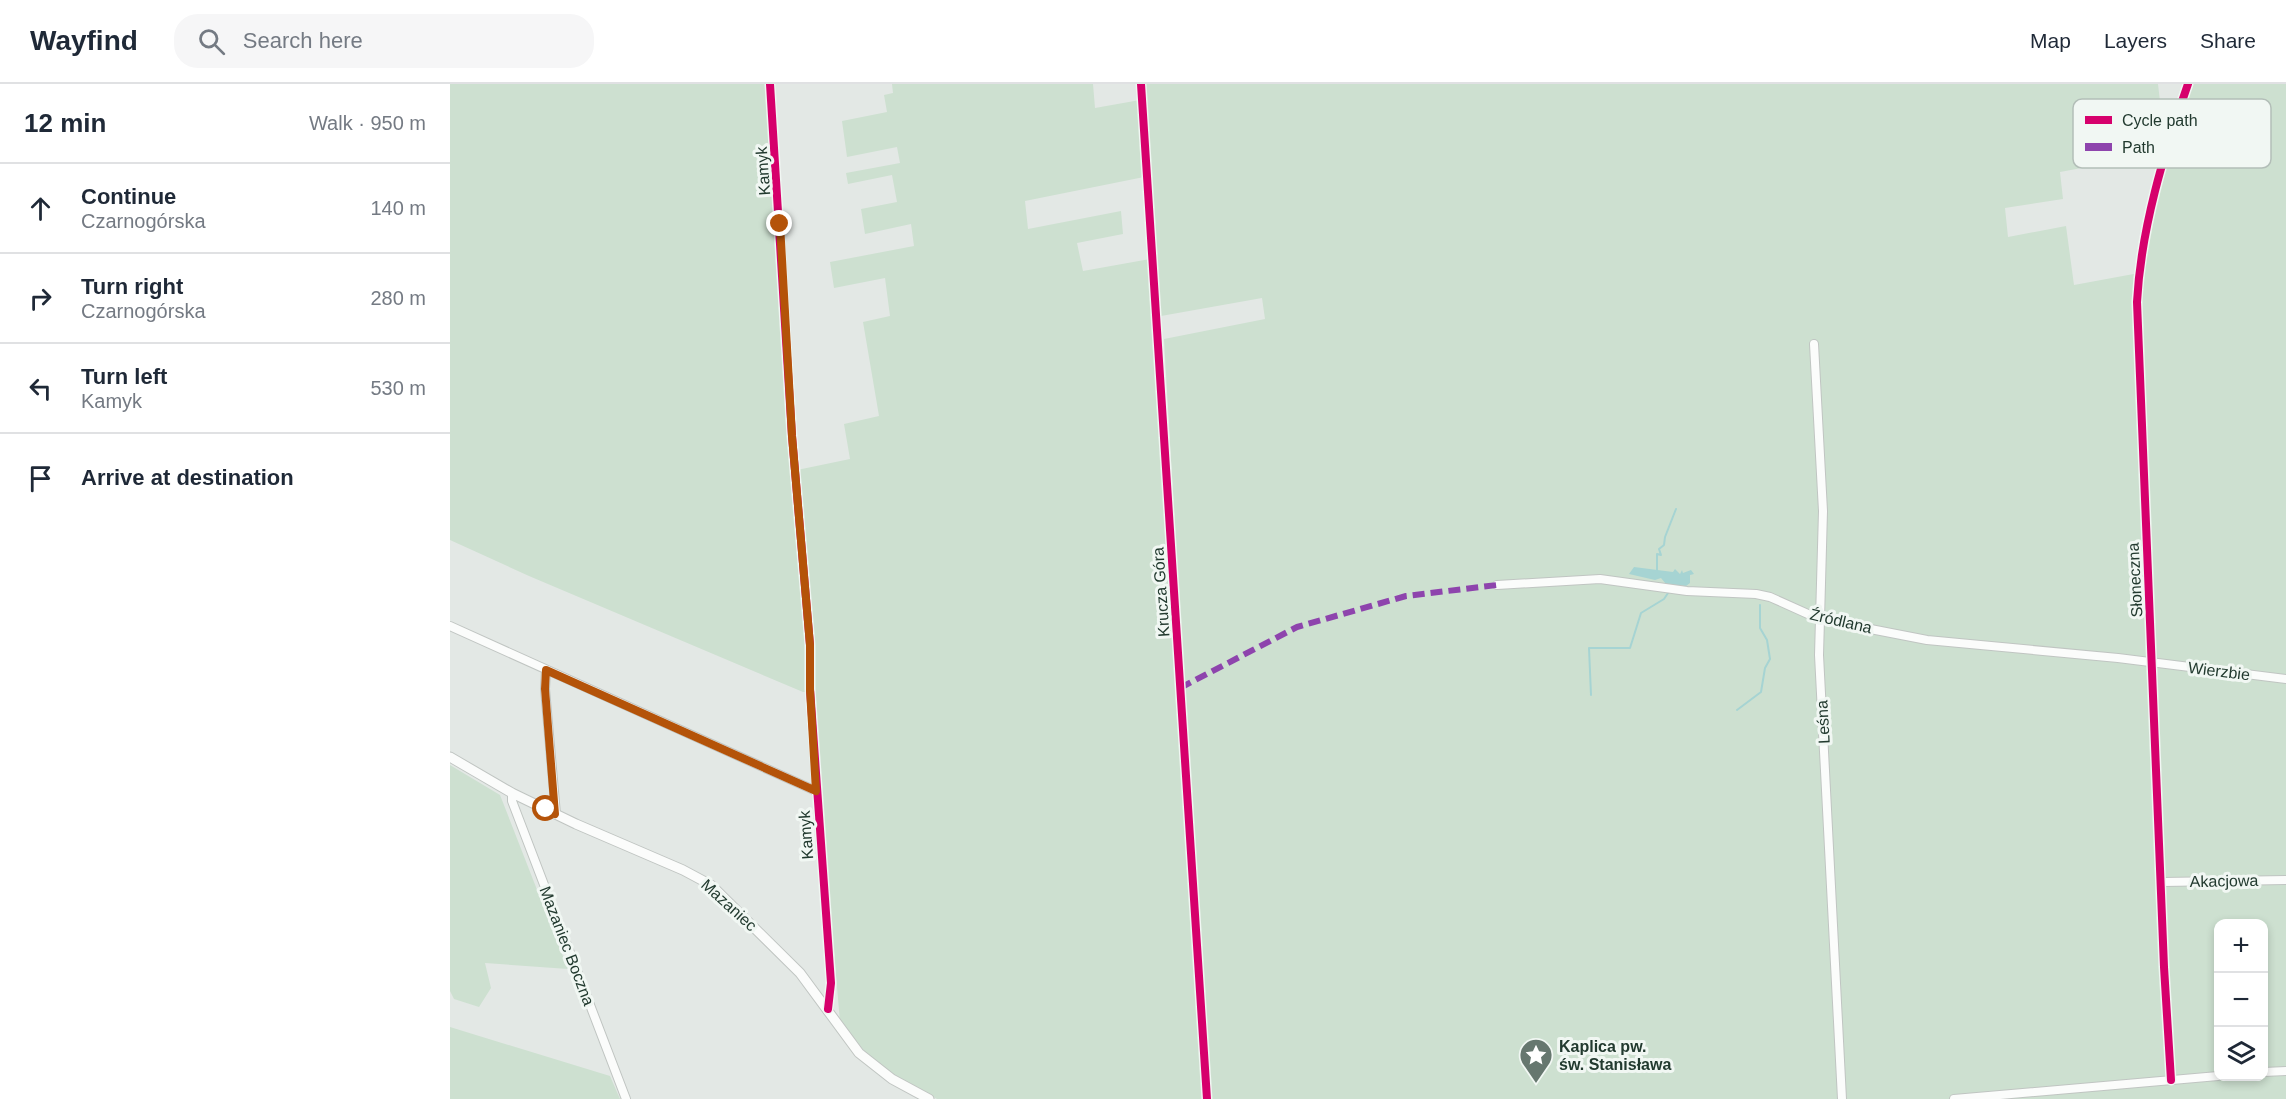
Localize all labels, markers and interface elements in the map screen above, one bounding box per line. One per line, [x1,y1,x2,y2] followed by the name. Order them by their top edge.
[174,14,594,68] search box
[30,25,138,56] text: Wayfind
[195,25,228,58] icon: search
[243,28,363,53] text: Search here
[2030,29,2071,52] text: Map
[2104,29,2167,52] text: Layers
[2200,29,2256,52] text: Share
[2073,99,2271,168] legend
[24,108,106,138] text: 12 min
[309,112,426,134] text: Walk · 950 m
[2122,112,2198,129] text: Cycle path
[2122,139,2155,156] text: Path
[753,145,773,196] street label: Kamyk
[81,184,176,209] text: Continue
[24,192,57,225] icon: ahead
[370,197,426,219] text: 140 m
[81,210,206,232] text: Czarnogórska
[766,210,792,236] route end
[81,274,183,299] text: Turn right
[24,282,57,315] icon: right
[370,287,426,309] text: 280 m
[81,300,206,322] text: Czarnogórska
[81,364,167,389] text: Turn left
[24,372,57,405] icon: left
[370,377,426,399] text: 530 m
[81,390,142,412] text: Kamyk
[24,462,57,495] icon: arrive
[81,465,294,490] text: Arrive at destination
[2125,542,2145,618] street label: Słoneczna
[1149,547,1173,637] street label: Krucza Góra
[1808,605,1874,636] street label: Źródlana
[2187,659,2251,683] street label: Wierzbie
[1813,700,1833,744] street label: Leśna
[532,795,558,821] route start
[796,809,816,860] street label: Kamyk
[2190,872,2258,890] street label: Akacjowa
[698,876,760,934] street label: Mazaniec
[536,884,598,1008] street label: Mazaniec Boczna
[2214,919,2268,1081] map controls
[2214,919,2268,973] button: +
[2214,973,2268,1027] button: −
[2214,1027,2268,1081] button: layers
[1518,1037,1554,1084] place icon: Kaplica pw. św. Stanisława
[1559,1038,1671,1073] place label: Kaplica pw. św. Stanisława

